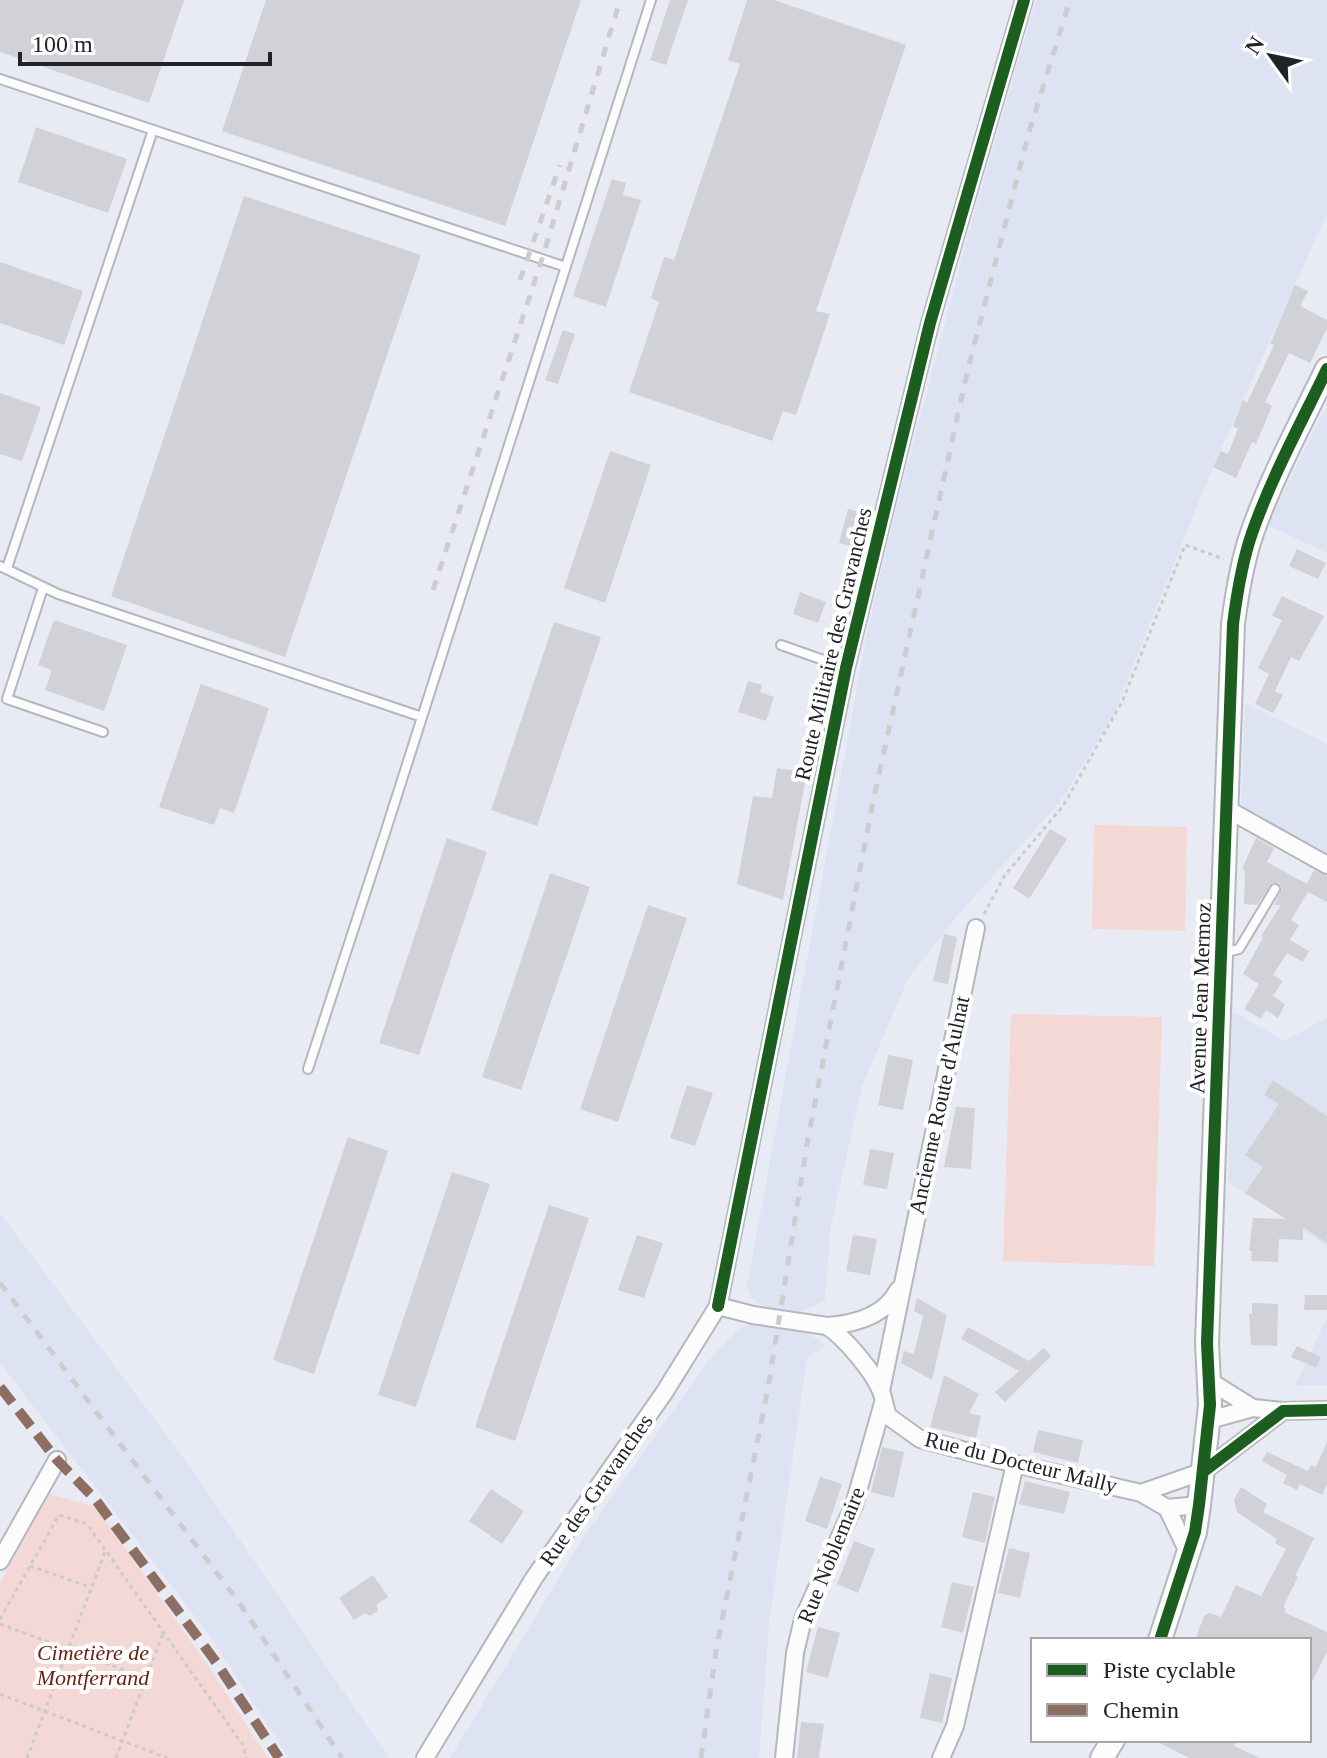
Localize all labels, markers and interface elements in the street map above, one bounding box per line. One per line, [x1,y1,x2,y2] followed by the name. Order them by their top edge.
[20,16,270,66] scale bar
[1231,16,1311,96] north arrow
[32,31,93,57] text: 100 m
[1240,32,1270,59] text: N
[789,505,877,783] street label: Route Militaire des Gravanches
[1184,902,1216,1094] street label: Avenue Jean Mermoz
[904,993,974,1217] street label: Ancienne Route d'Aulnat
[534,1409,658,1571] street label: Rue des Gravanches
[922,1426,1120,1498] street label: Rue du Docteur Mally
[792,1483,870,1627] street label: Rue Noblemaire
[1031,1638,1311,1742] legend
[36,1640,150,1690] park label: Cimetière de Montferrand
[1103,1657,1236,1683] text: Piste cyclable
[1103,1697,1179,1723] text: Chemin

